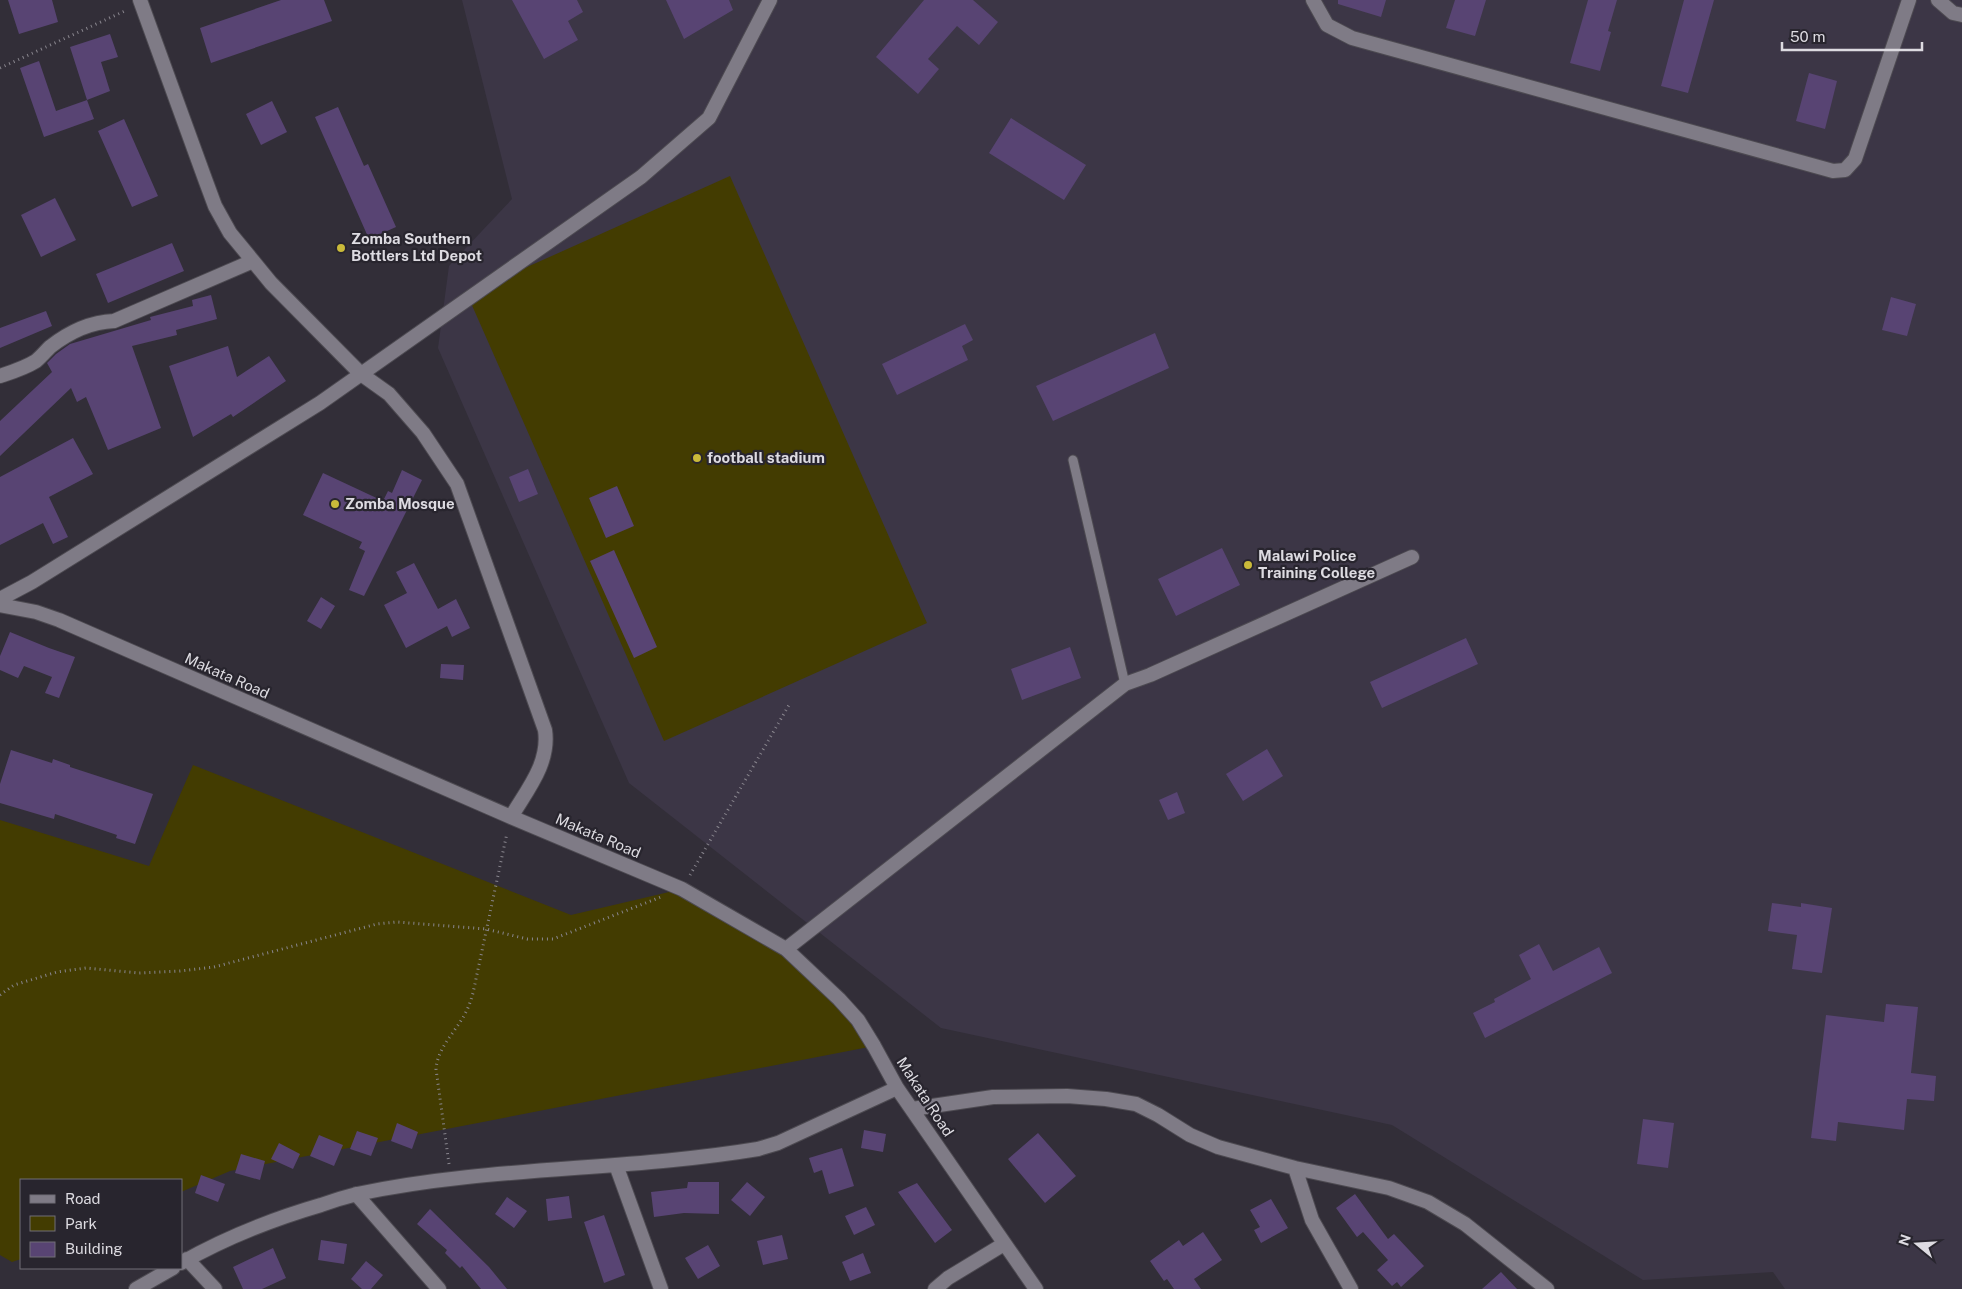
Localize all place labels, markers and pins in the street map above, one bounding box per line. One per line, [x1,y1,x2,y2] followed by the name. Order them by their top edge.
[351,230,482,264] place label: Zomba Southern Bottlers Ltd Depot
[335,242,347,254] marker: Zomba Southern Bottlers Ltd Depot
[707,449,825,466] place label: football stadium
[691,452,703,464] marker: football stadium
[345,495,455,512] place label: Zomba Mosque
[329,498,341,510] marker: Zomba Mosque
[1258,547,1375,581] place label: Malawi Police Training College
[1242,559,1254,571] marker: Malawi Police Training College

